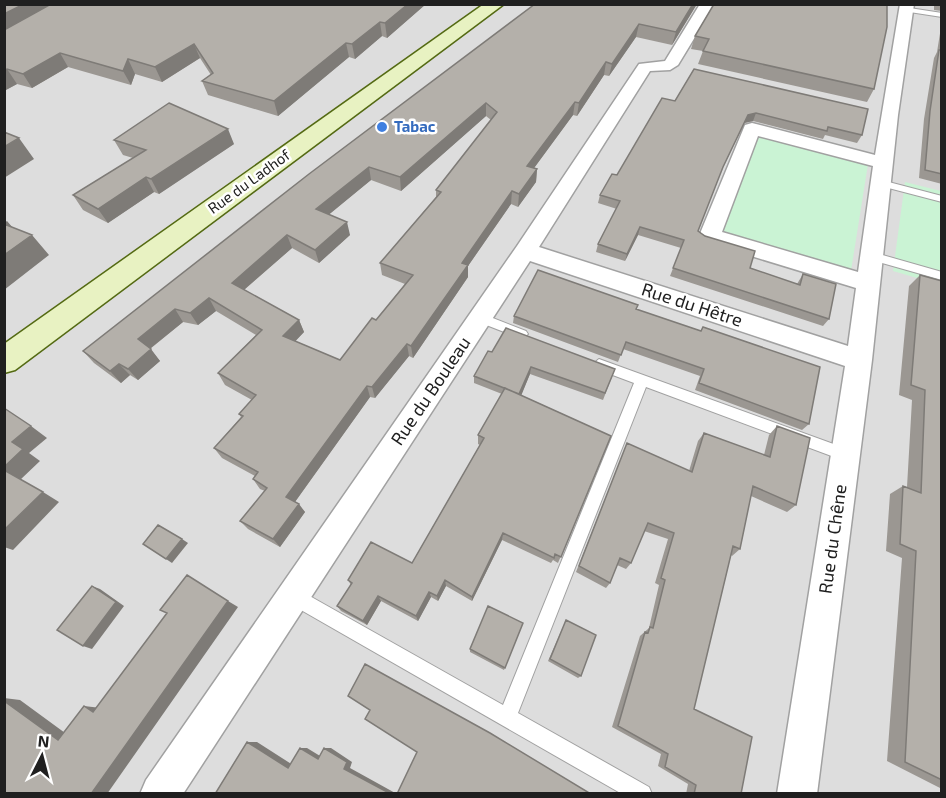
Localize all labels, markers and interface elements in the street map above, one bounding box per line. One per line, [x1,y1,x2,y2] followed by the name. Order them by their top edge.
[394,117,436,135] place label: Tabac
[375,120,389,134] marker: Tabac
[204,145,293,217] street label: Rue du Ladhof
[639,277,746,331] street label: Rue du Hêtre
[386,332,475,449] street label: Rue du Bouleau
[813,483,851,595] street label: Rue du Chêne
[12,726,72,786] north arrow
[37,731,50,751] text: N

